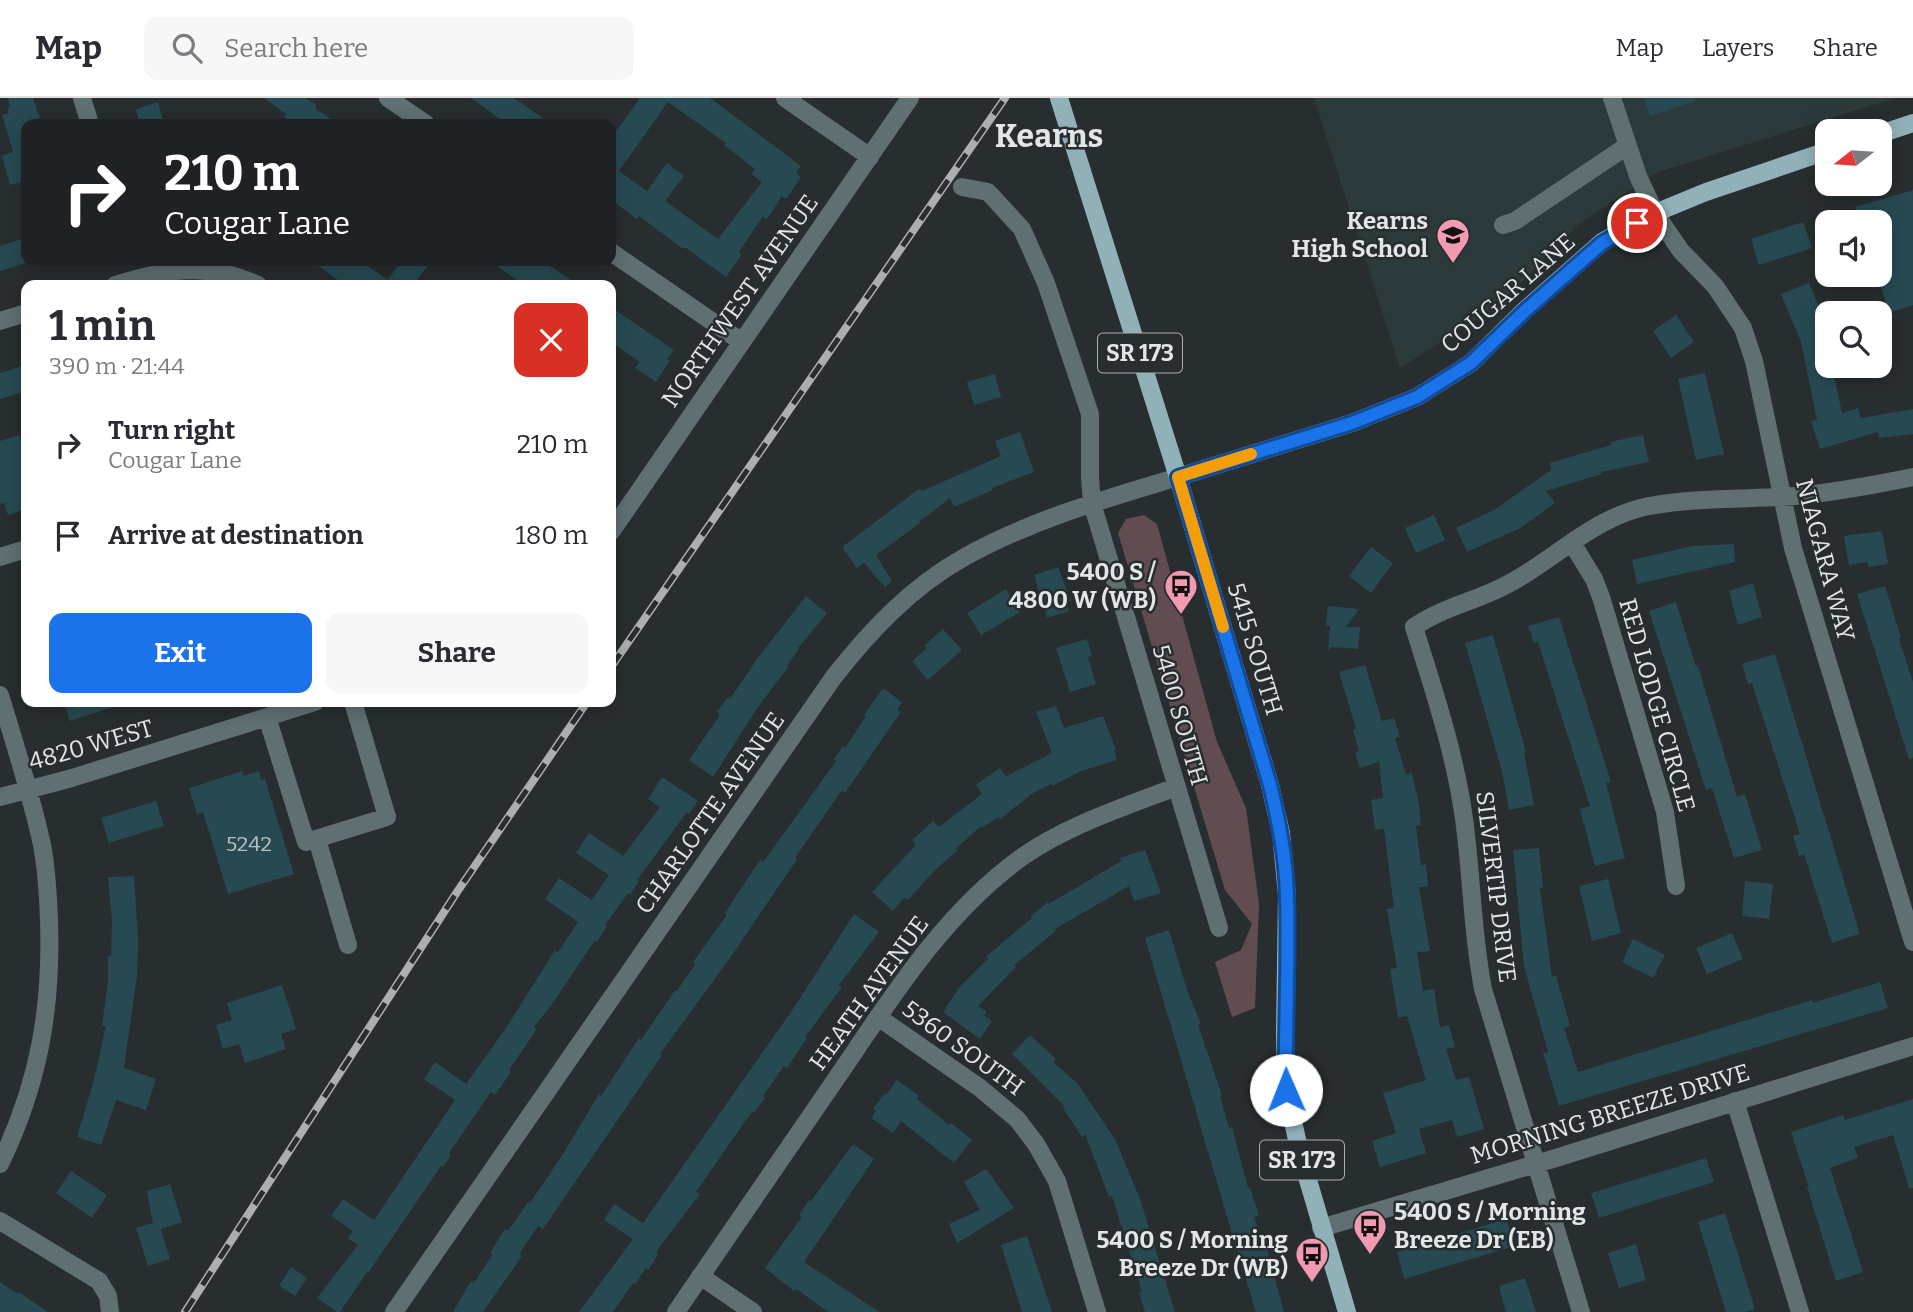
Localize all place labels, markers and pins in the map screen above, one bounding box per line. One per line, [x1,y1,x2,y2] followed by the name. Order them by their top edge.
[1607,193,1667,253] pin
[1292,207,1429,263] place label: Kearns High School
[1434,216,1472,265] school or university icon: Kearns High School
[1008,558,1157,614] place label: 5400 S / 4800 W (WB)
[1162,567,1200,616] bus stop icon: 5400 S / 4800 W (WB)
[1394,1198,1586,1254] place label: 5400 S / Morning Breeze Dr (EB)
[1351,1207,1389,1256] bus stop icon: 5400 S / Morning Breeze Dr (EB)
[1096,1226,1288,1282] place label: 5400 S / Morning Breeze Dr (WB)
[1293,1235,1331,1284] bus stop icon: 5400 S / Morning Breeze Dr (WB)

